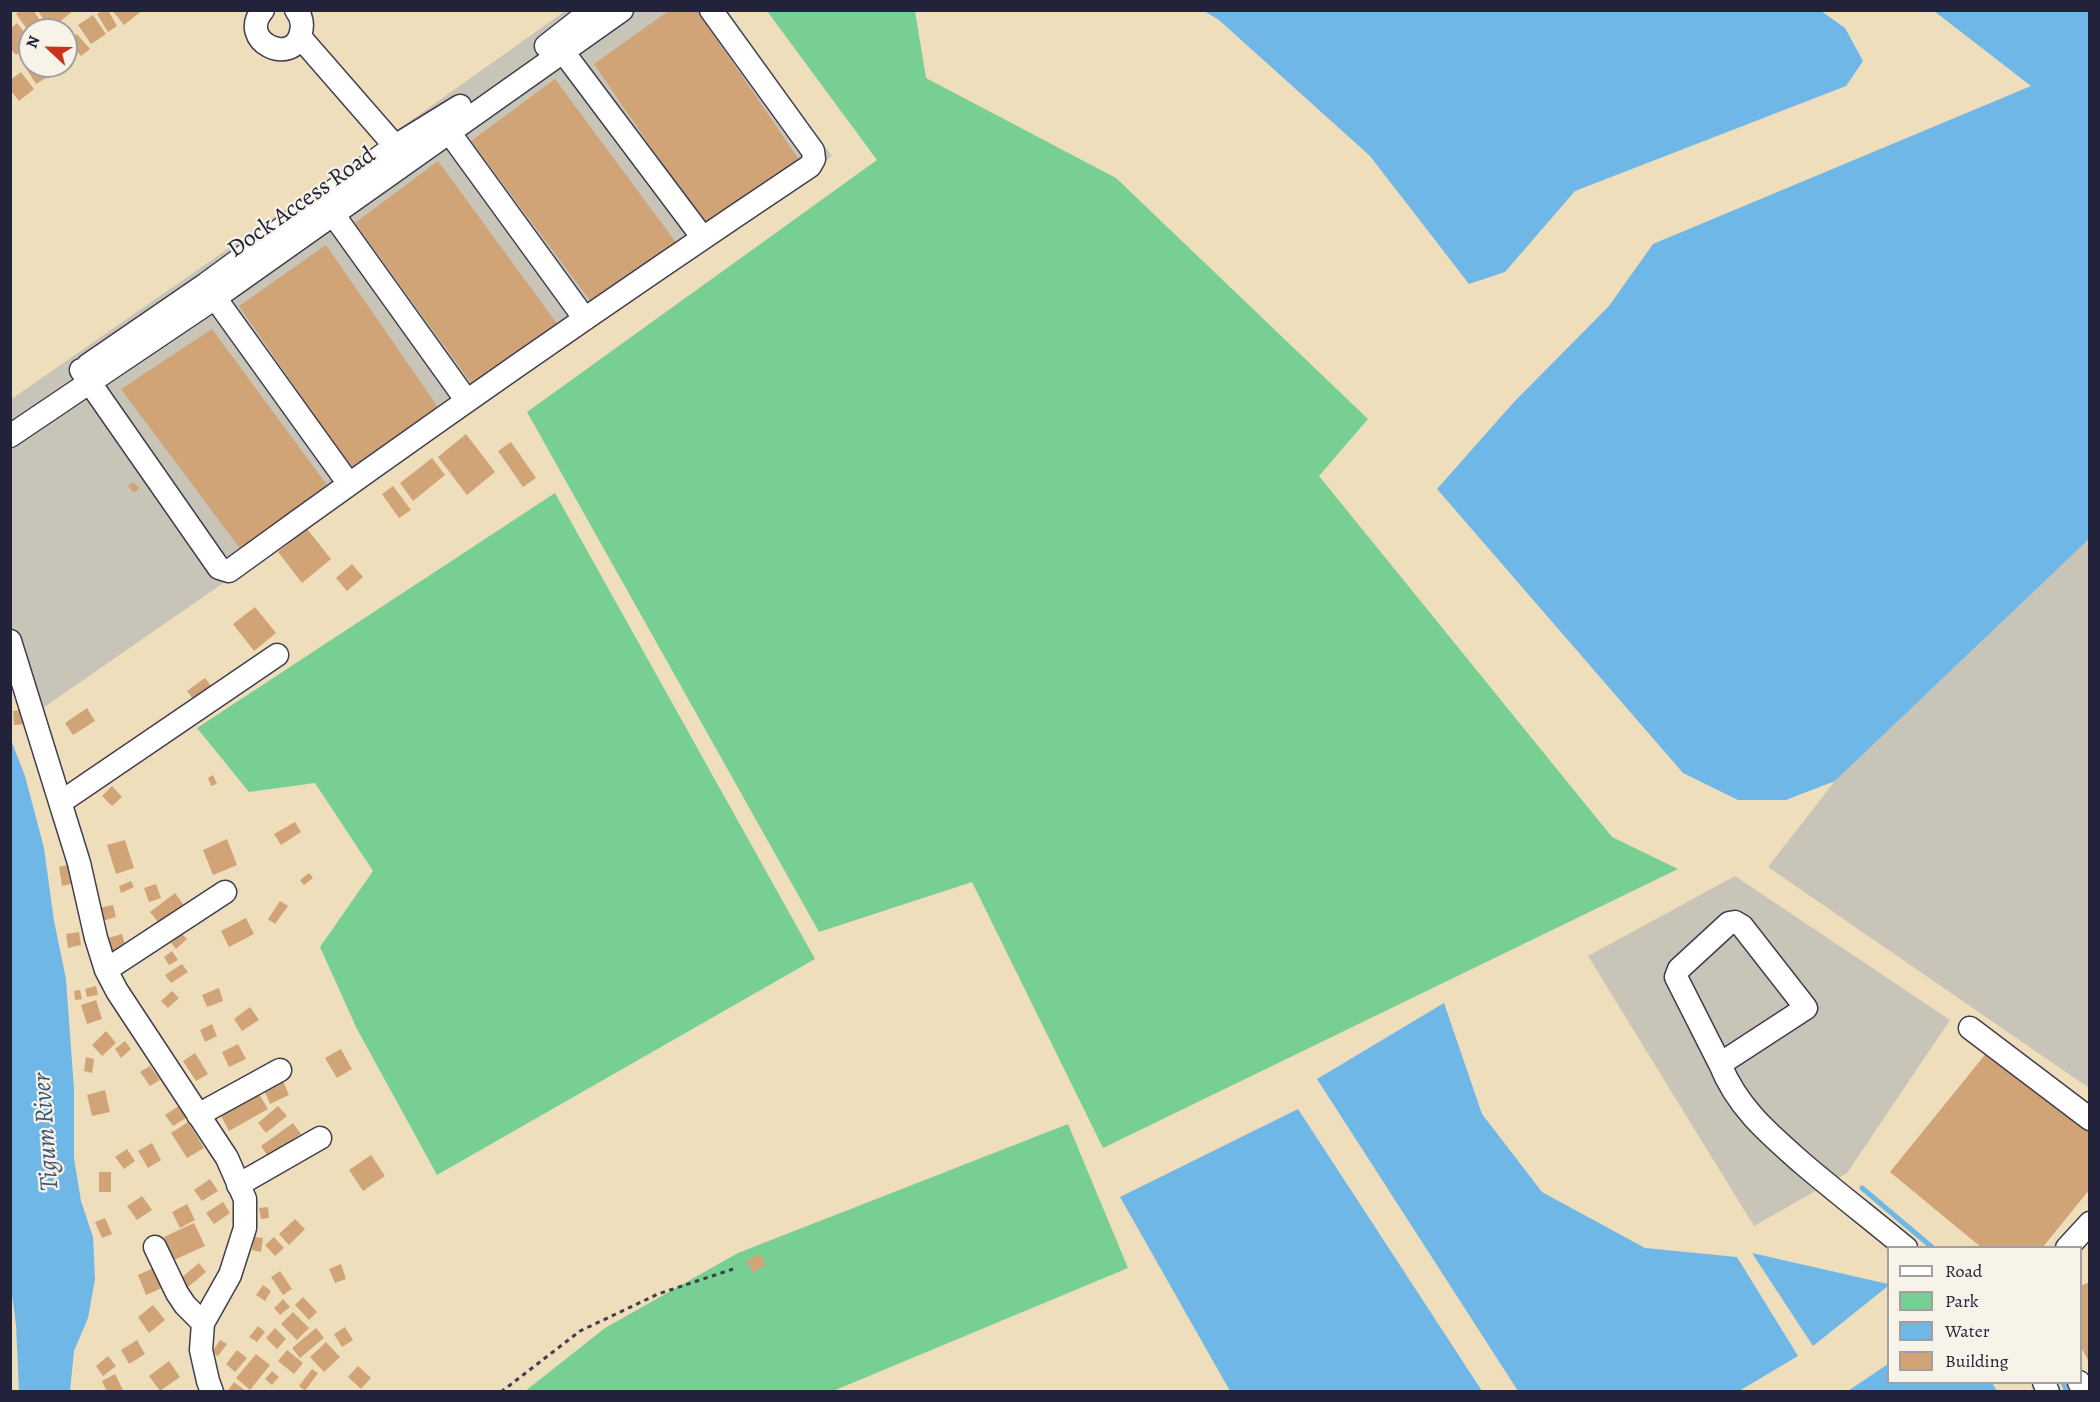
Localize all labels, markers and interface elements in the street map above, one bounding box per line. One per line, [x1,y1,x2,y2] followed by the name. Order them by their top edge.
[18,18,78,78] north arrow
[21,32,46,52] text: N
[223,141,381,265] street label: Dock Access Road
[27,1072,67,1192] water label: Tigum River
[1887,1246,2082,1384] legend
[1945,1259,1982,1283] text: Road
[1945,1289,1979,1313] text: Park
[1945,1319,1990,1343] text: Water
[1945,1349,2009,1373] text: Building

